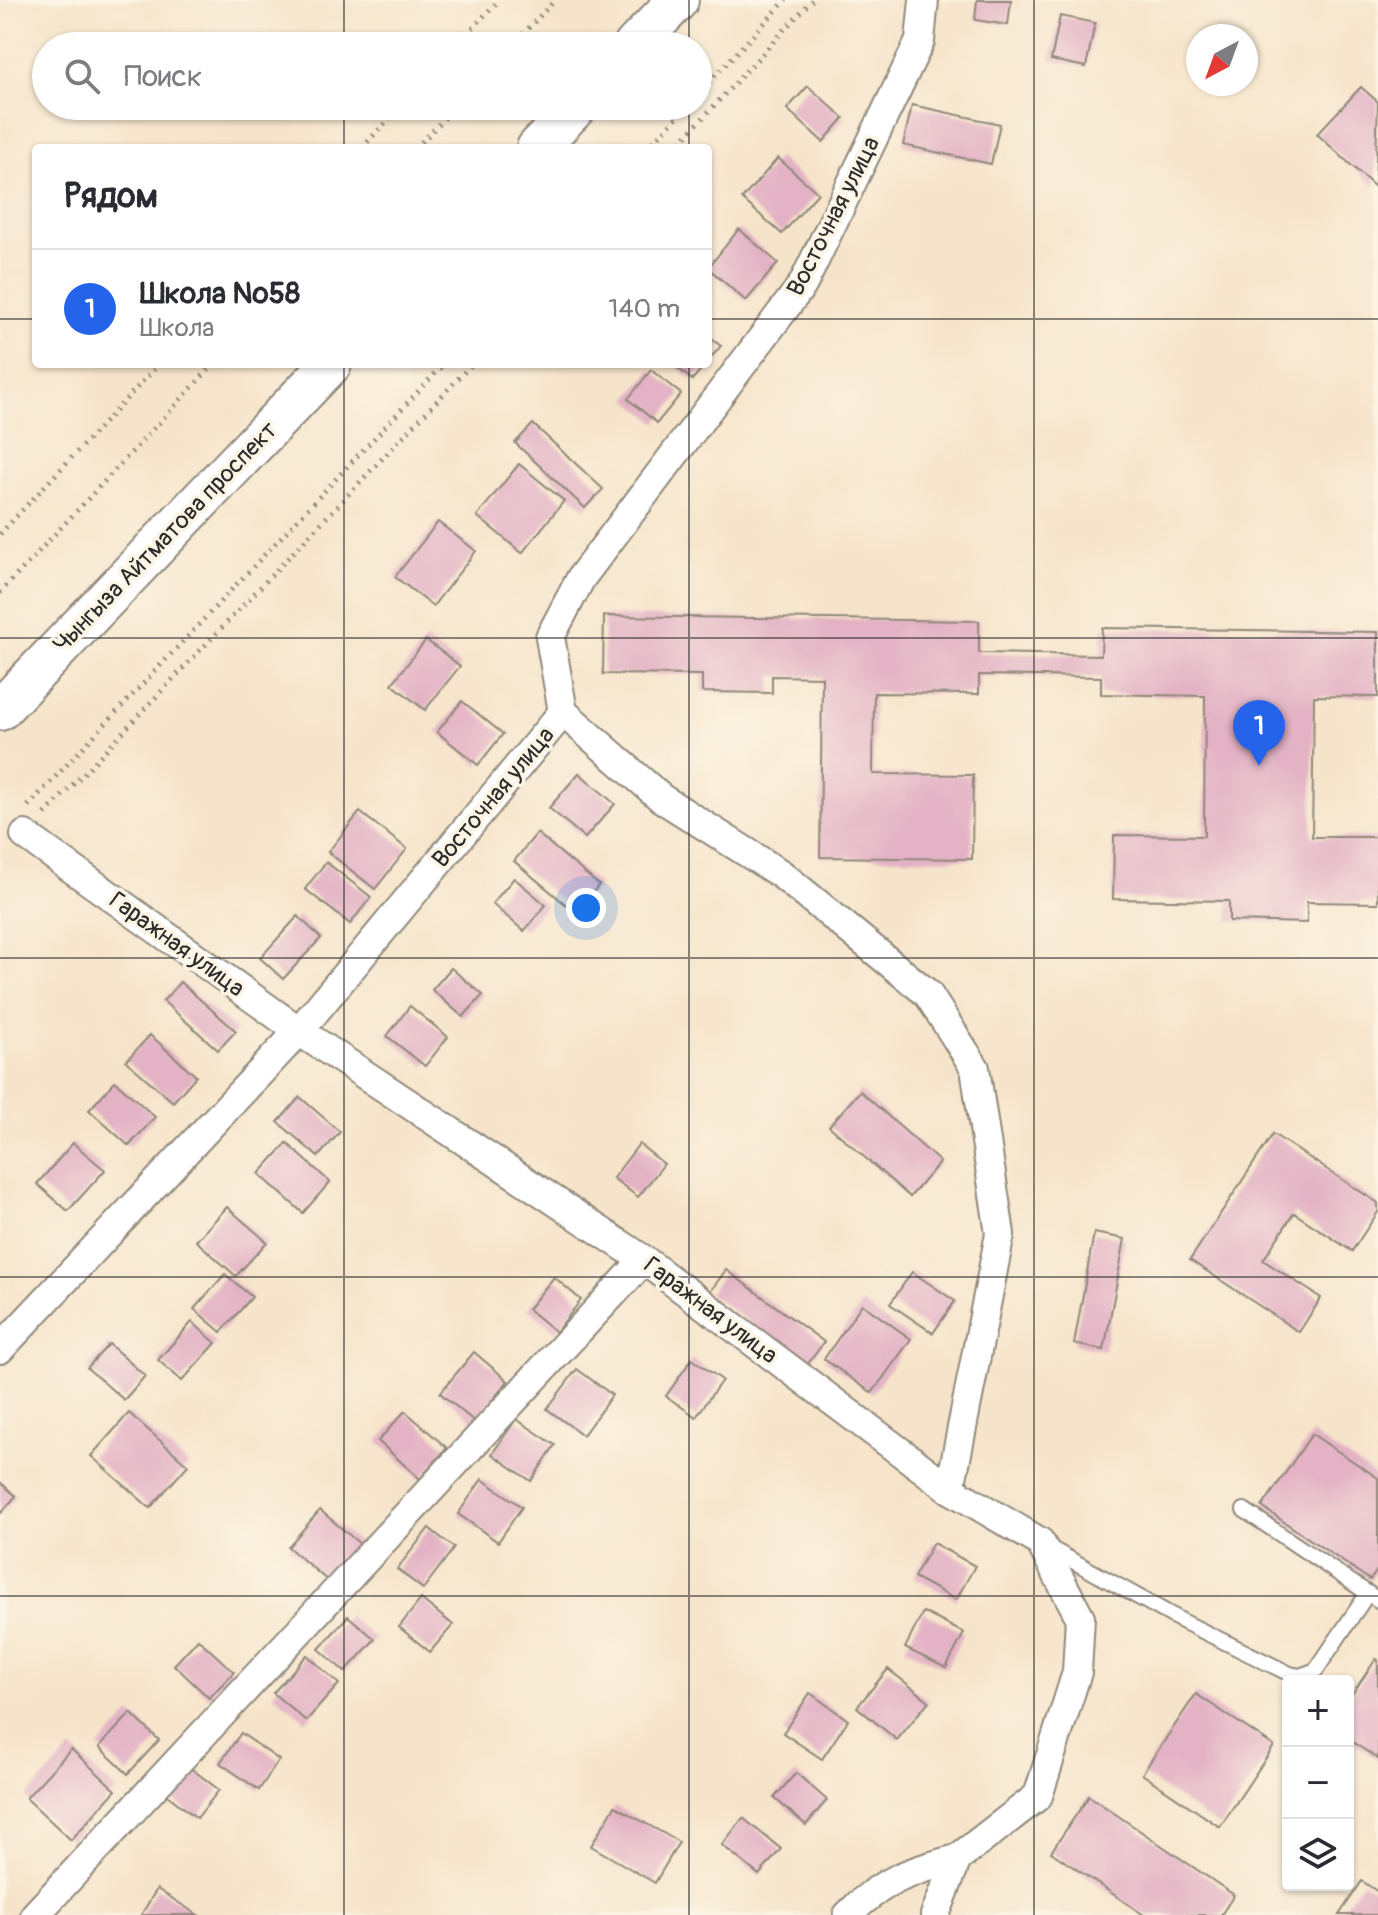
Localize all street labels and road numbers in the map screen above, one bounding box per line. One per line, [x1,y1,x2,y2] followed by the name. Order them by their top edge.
[781,132,886,301] street label: Восточная улица
[47,416,283,659] street label: Чынгыза Айтматова проспект
[426,721,561,874] street label: Восточная улица
[104,886,250,1003] street label: Гаражная улица
[638,1251,783,1370] street label: Гаражная улица

